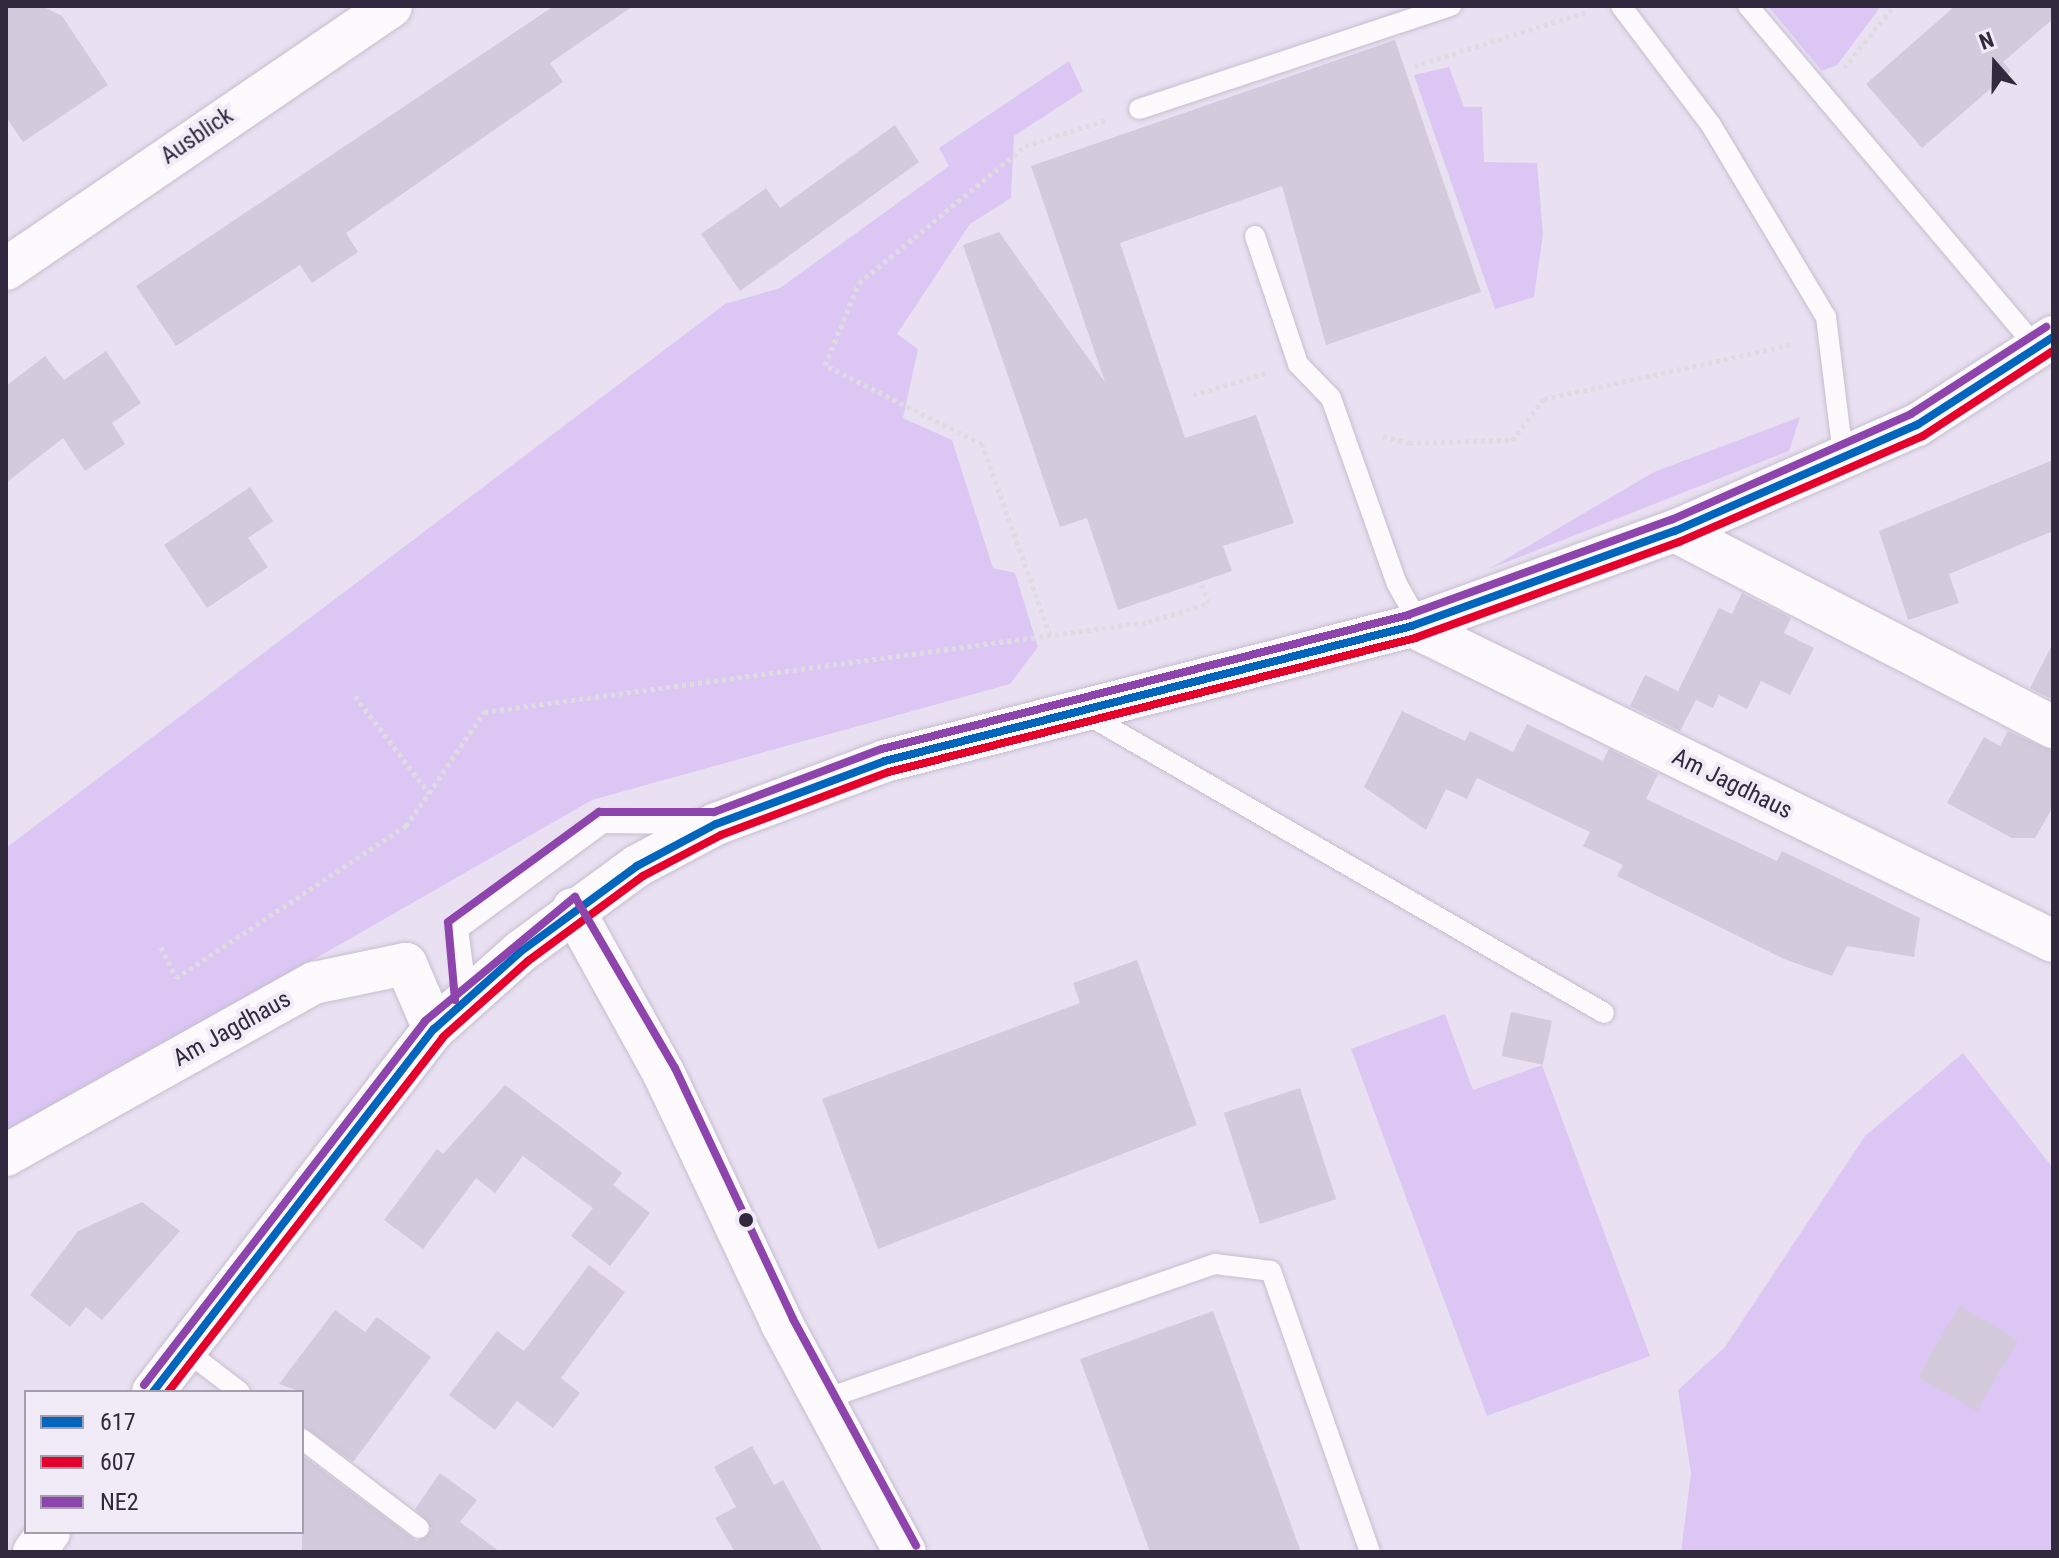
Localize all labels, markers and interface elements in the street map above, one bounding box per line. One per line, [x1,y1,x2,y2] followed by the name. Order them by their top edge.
[1955,24,2035,104] north arrow
[1976,27,1997,55] text: N
[155,101,239,171] street label: Ausblick
[1667,743,1797,825] street label: Am Jagdhaus
[168,985,296,1073] street label: Am Jagdhaus
[738,1212,754,1228] unlabelled marker
[24,1390,304,1534] legend
[100,1408,136,1436] text: 617
[100,1448,136,1476] text: 607
[100,1488,139,1516] text: NE2

